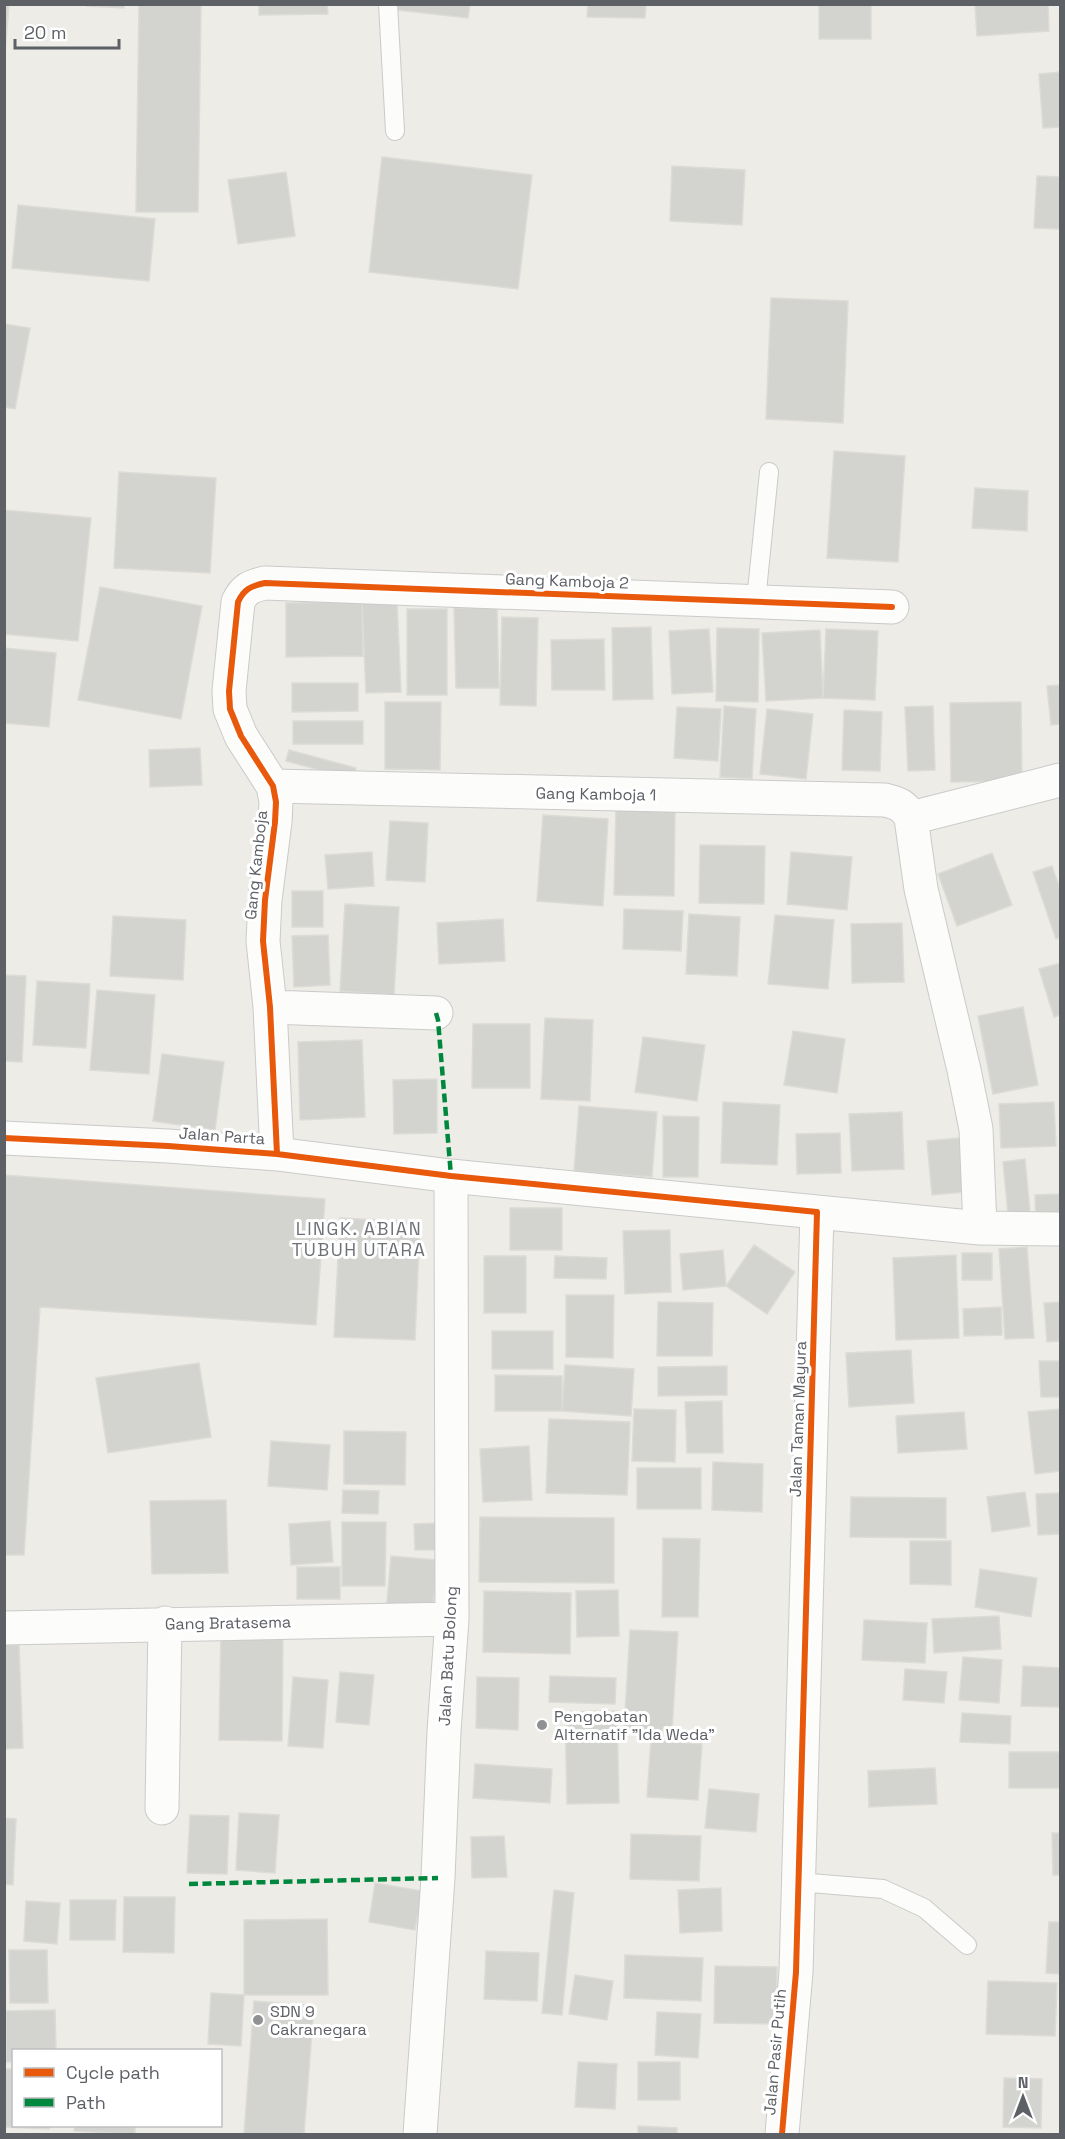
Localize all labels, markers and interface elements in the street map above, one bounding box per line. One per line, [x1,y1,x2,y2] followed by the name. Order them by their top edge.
[15,12,118,50] scale bar
[24,21,67,44] text: 20 m
[505,568,629,594] street label: Gang Kamboja 2
[535,782,657,806] street label: Gang Kamboja 1
[240,809,272,921] street label: Gang Kamboja
[178,1123,266,1149] street label: Jalan Parta
[292,1217,426,1261] district label: LINGK. ABIAN TUBUH UTARA
[785,1340,811,1498] street label: Jalan Taman Mayura
[434,1585,462,1727] street label: Jalan Batu Bolong
[165,1611,291,1635] street label: Gang Bratasema
[554,1706,715,1745] place label: Pengobatan Alternatif "Ida Weda"
[535,1718,549,1732] marker: Pengobatan Alternatif "Ida Weda"
[759,1988,791,2116] street label: Jalan Pasir Putih
[270,2001,367,2040] place label: SDN 9 Cakranegara
[251,2013,265,2027] marker: SDN 9 Cakranegara
[12,2049,222,2127] legend
[66,2061,160,2084] text: Cycle path
[993,2067,1053,2127] north arrow
[1018,2072,1028,2093] text: N
[66,2091,106,2114] text: Path

